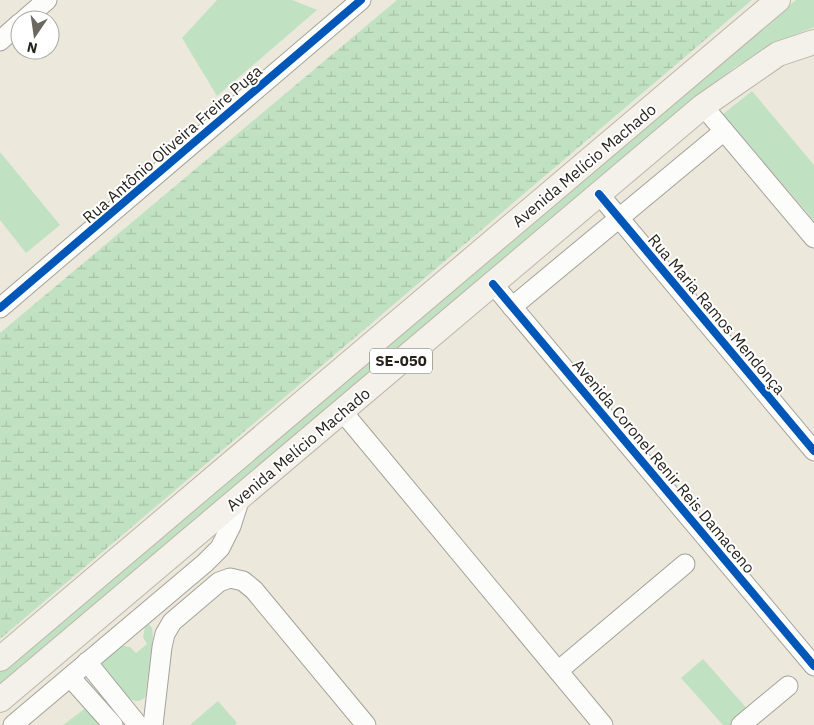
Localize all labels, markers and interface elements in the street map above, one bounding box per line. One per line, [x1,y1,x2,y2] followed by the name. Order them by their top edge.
[10,10,60,60] north arrow
[25,38,39,58] text: N
[78,60,266,227] street label: Rua Antônio Oliveira Freire Puga
[508,99,660,231] street label: Avenida Melício Machado
[644,230,790,399] street label: Rua Maria Ramos Mendonça
[370,348,432,374] road number: SE-050
[569,355,760,577] street label: Avenida Coronel Renir Reis Damaceno
[222,383,374,515] street label: Avenida Melício Machado

